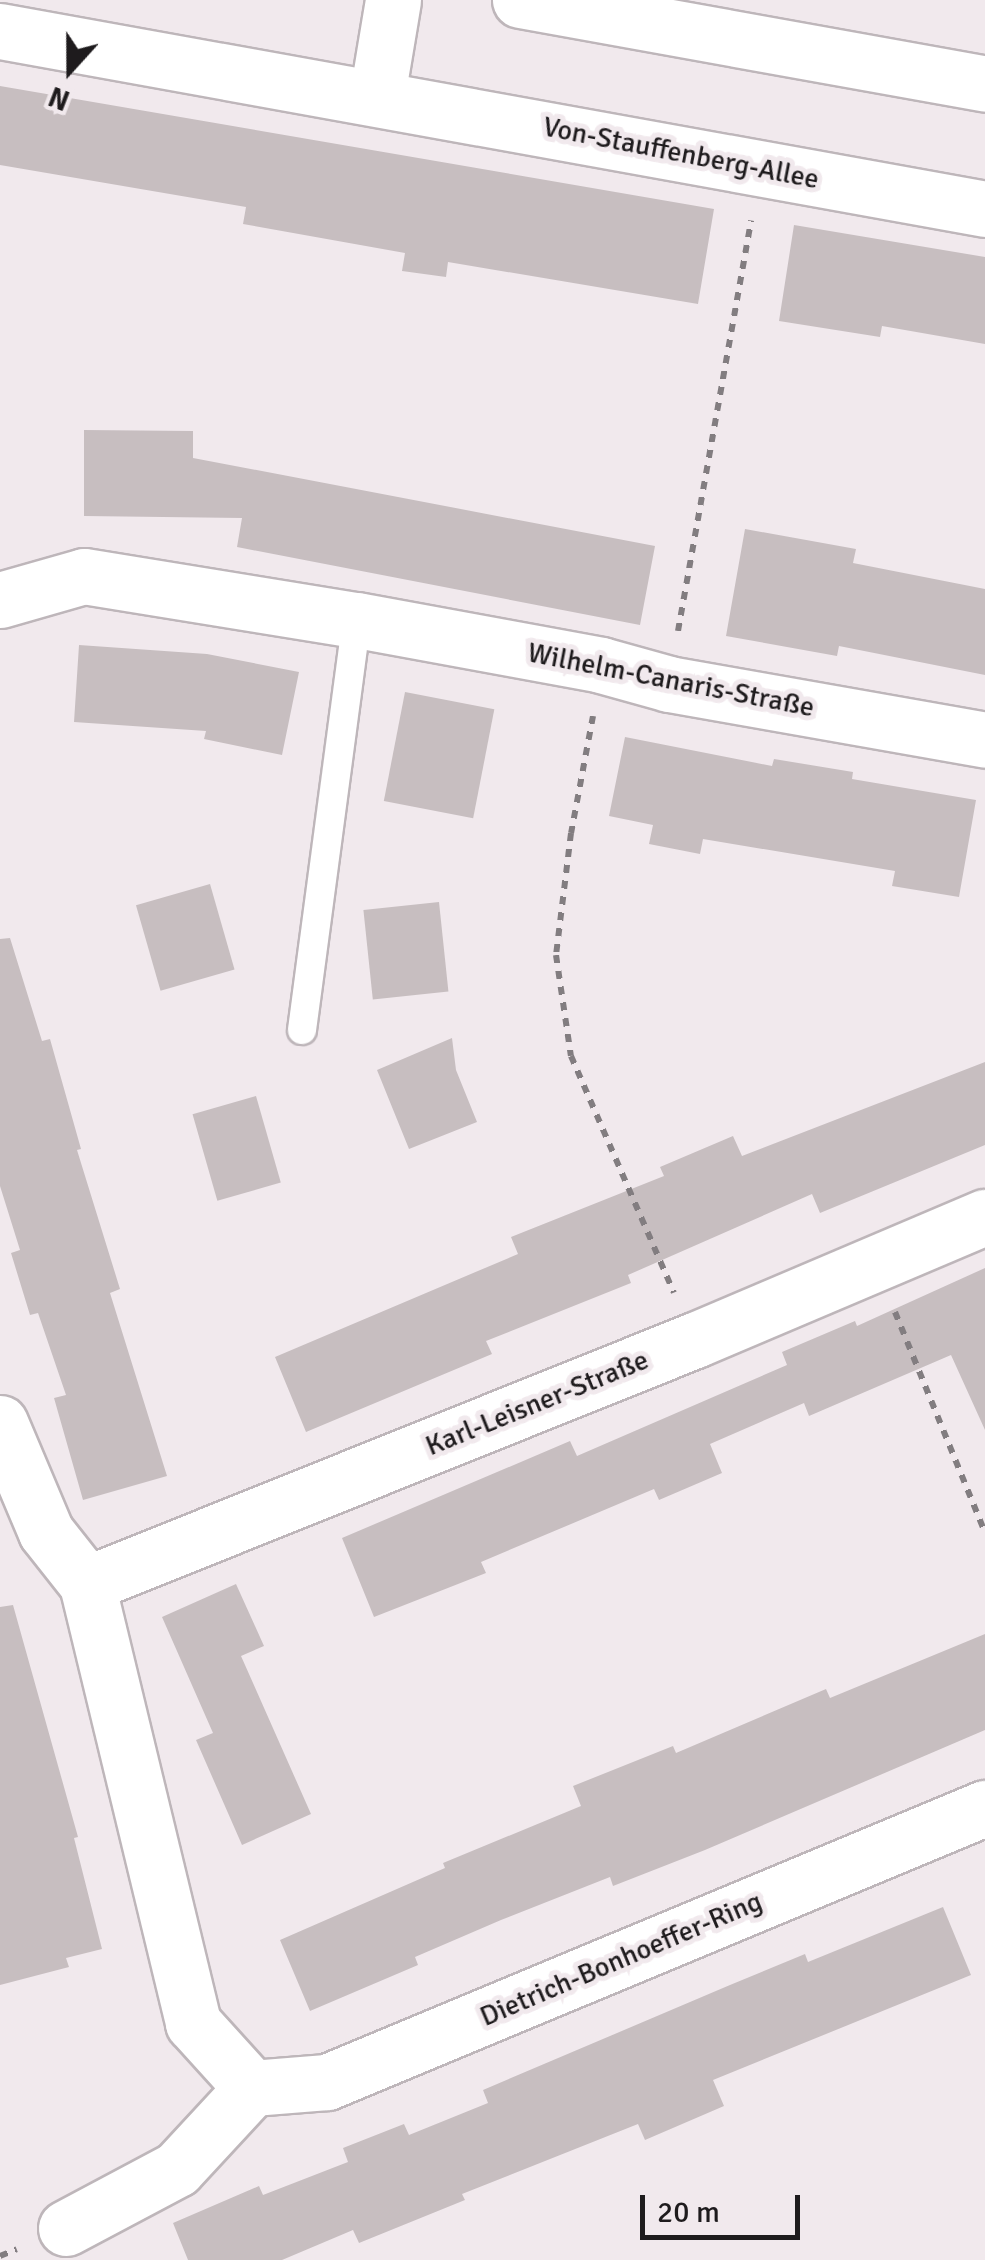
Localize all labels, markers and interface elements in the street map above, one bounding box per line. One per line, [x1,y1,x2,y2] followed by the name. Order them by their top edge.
[20,20,120,120] north arrow
[44,79,74,117] text: N
[540,110,822,196] street label: Von-Stauffenberg-Allee
[525,636,817,724] street label: Wilhelm-Canaris-Straße
[421,1343,653,1463] street label: Karl-Leisner-Straße
[475,1884,767,2034] street label: Dietrich-Bonhoeffer-Ring
[645,2175,805,2237] scale bar
[657,2194,720,2231] text: 20 m

